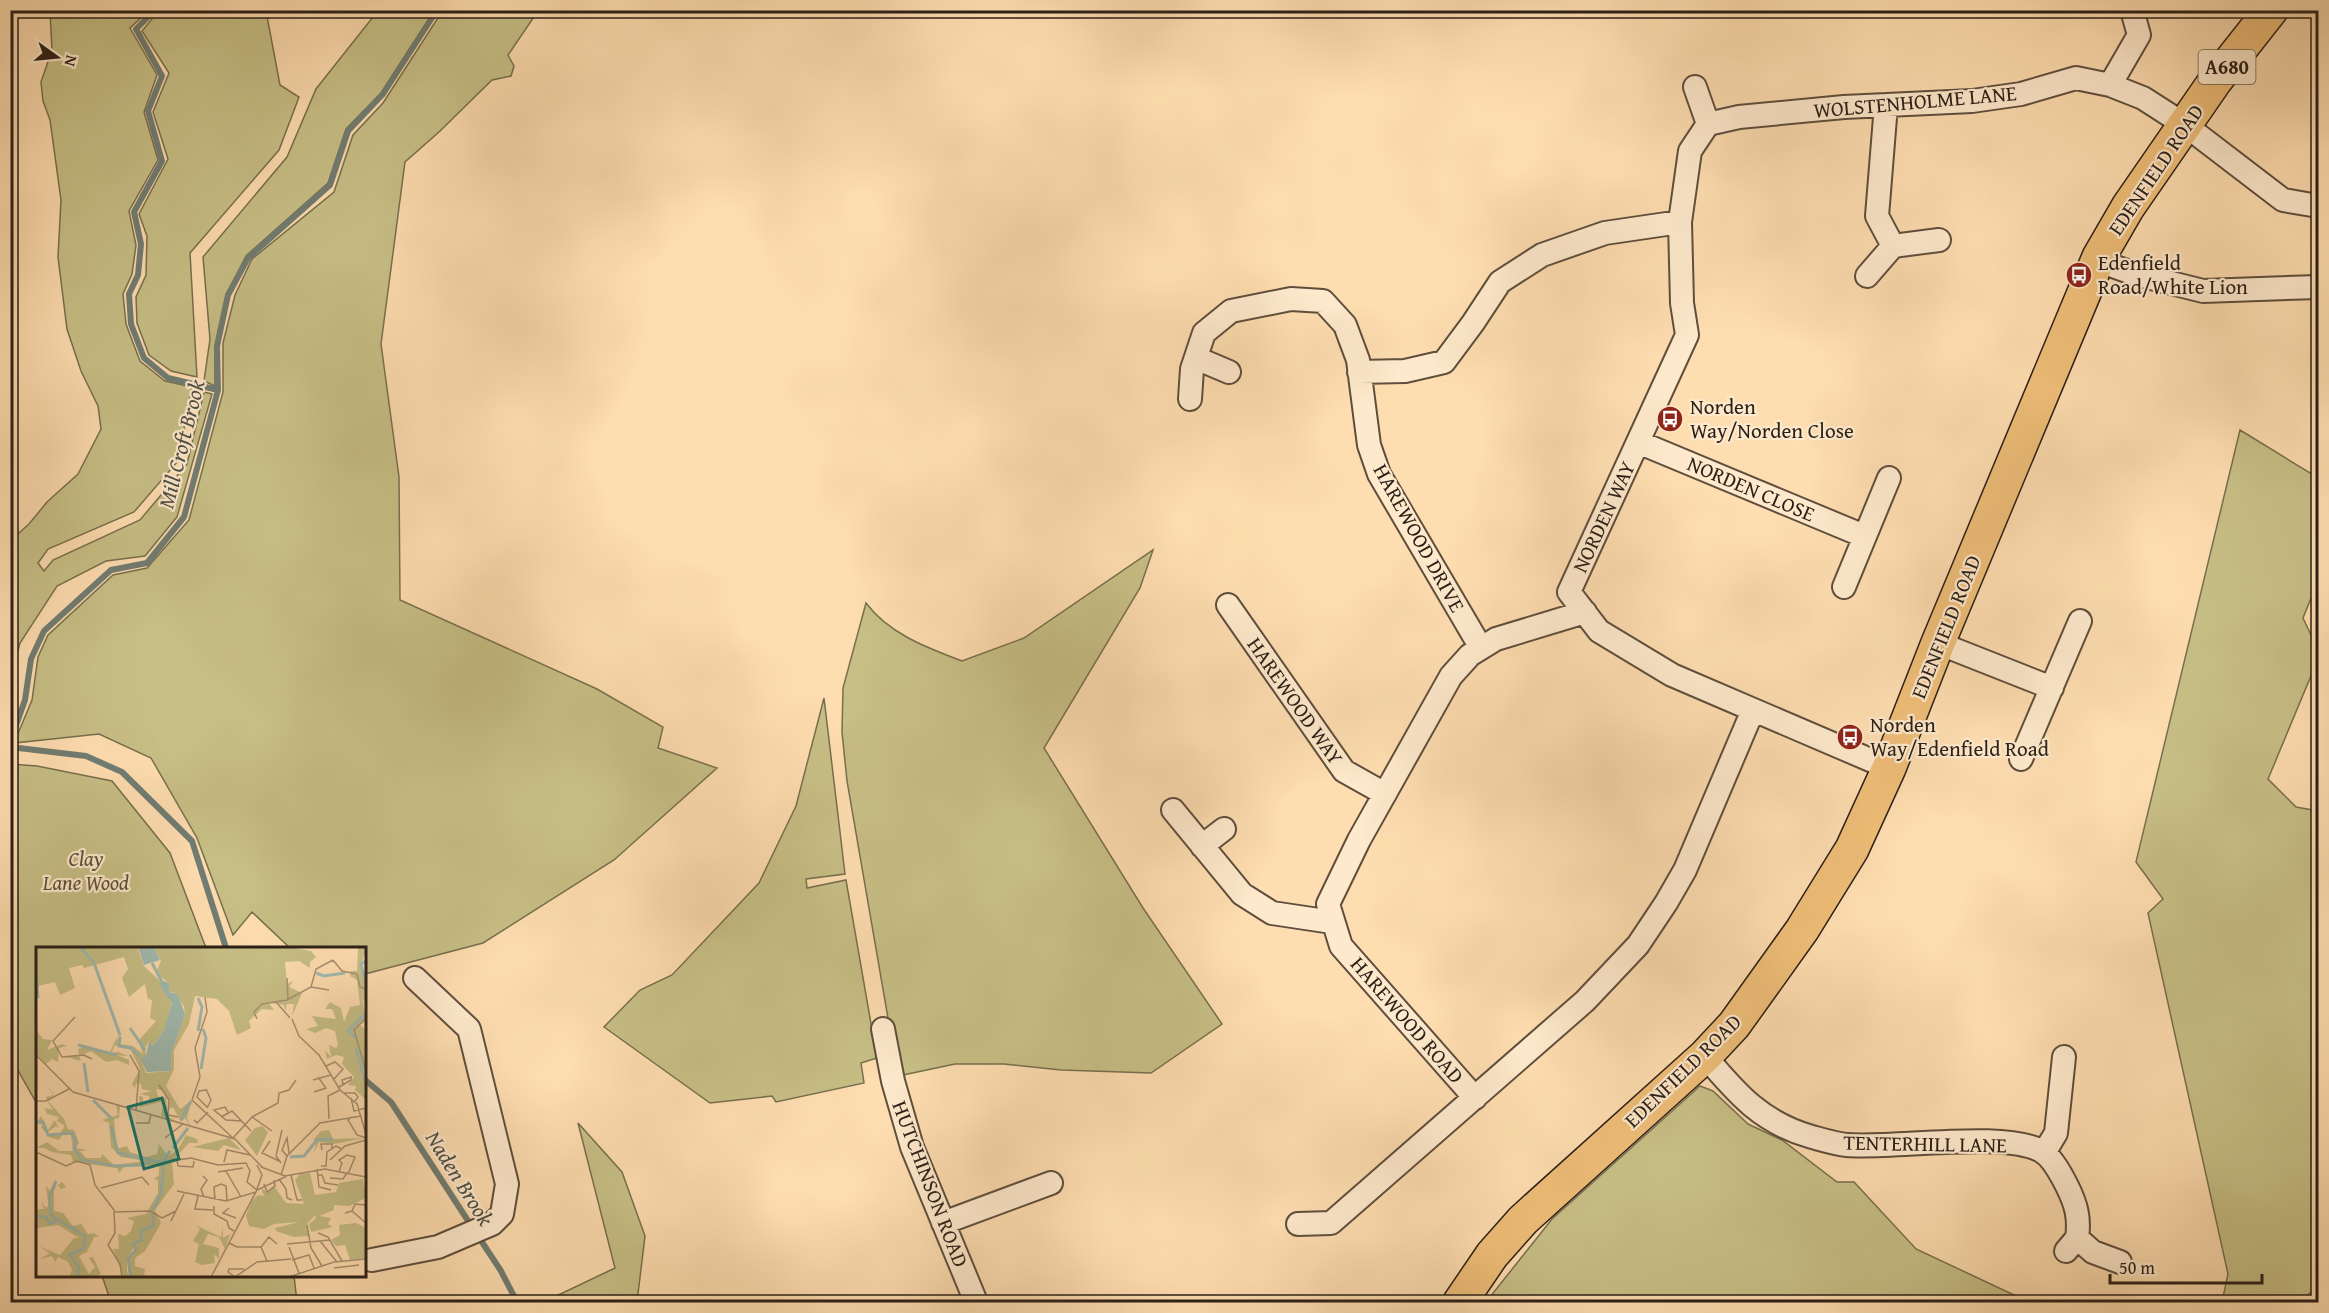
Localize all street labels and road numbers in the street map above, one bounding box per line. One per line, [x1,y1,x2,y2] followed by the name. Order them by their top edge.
[2198,50,2256,84] road number: A680
[1812,77,2018,126] street label: WOLSTENHOLME LANE
[2100,98,2211,242] street label: EDENFIELD ROAD
[1683,448,1820,529] street label: NORDEN CLOSE
[1564,456,1643,578] street label: NORDEN WAY
[1366,458,1473,618] street label: HAREWOOD DRIVE
[1903,550,1988,703] street label: EDENFIELD ROAD
[1240,631,1351,771] street label: HAREWOOD WAY
[1343,949,1471,1090] street label: HAREWOOD ROAD
[1617,1007,1748,1135] street label: EDENFIELD ROAD
[884,1096,977,1272] street label: HUTCHINSON ROAD
[1843,1127,2007,1160] street label: TENTERHILL LANE

